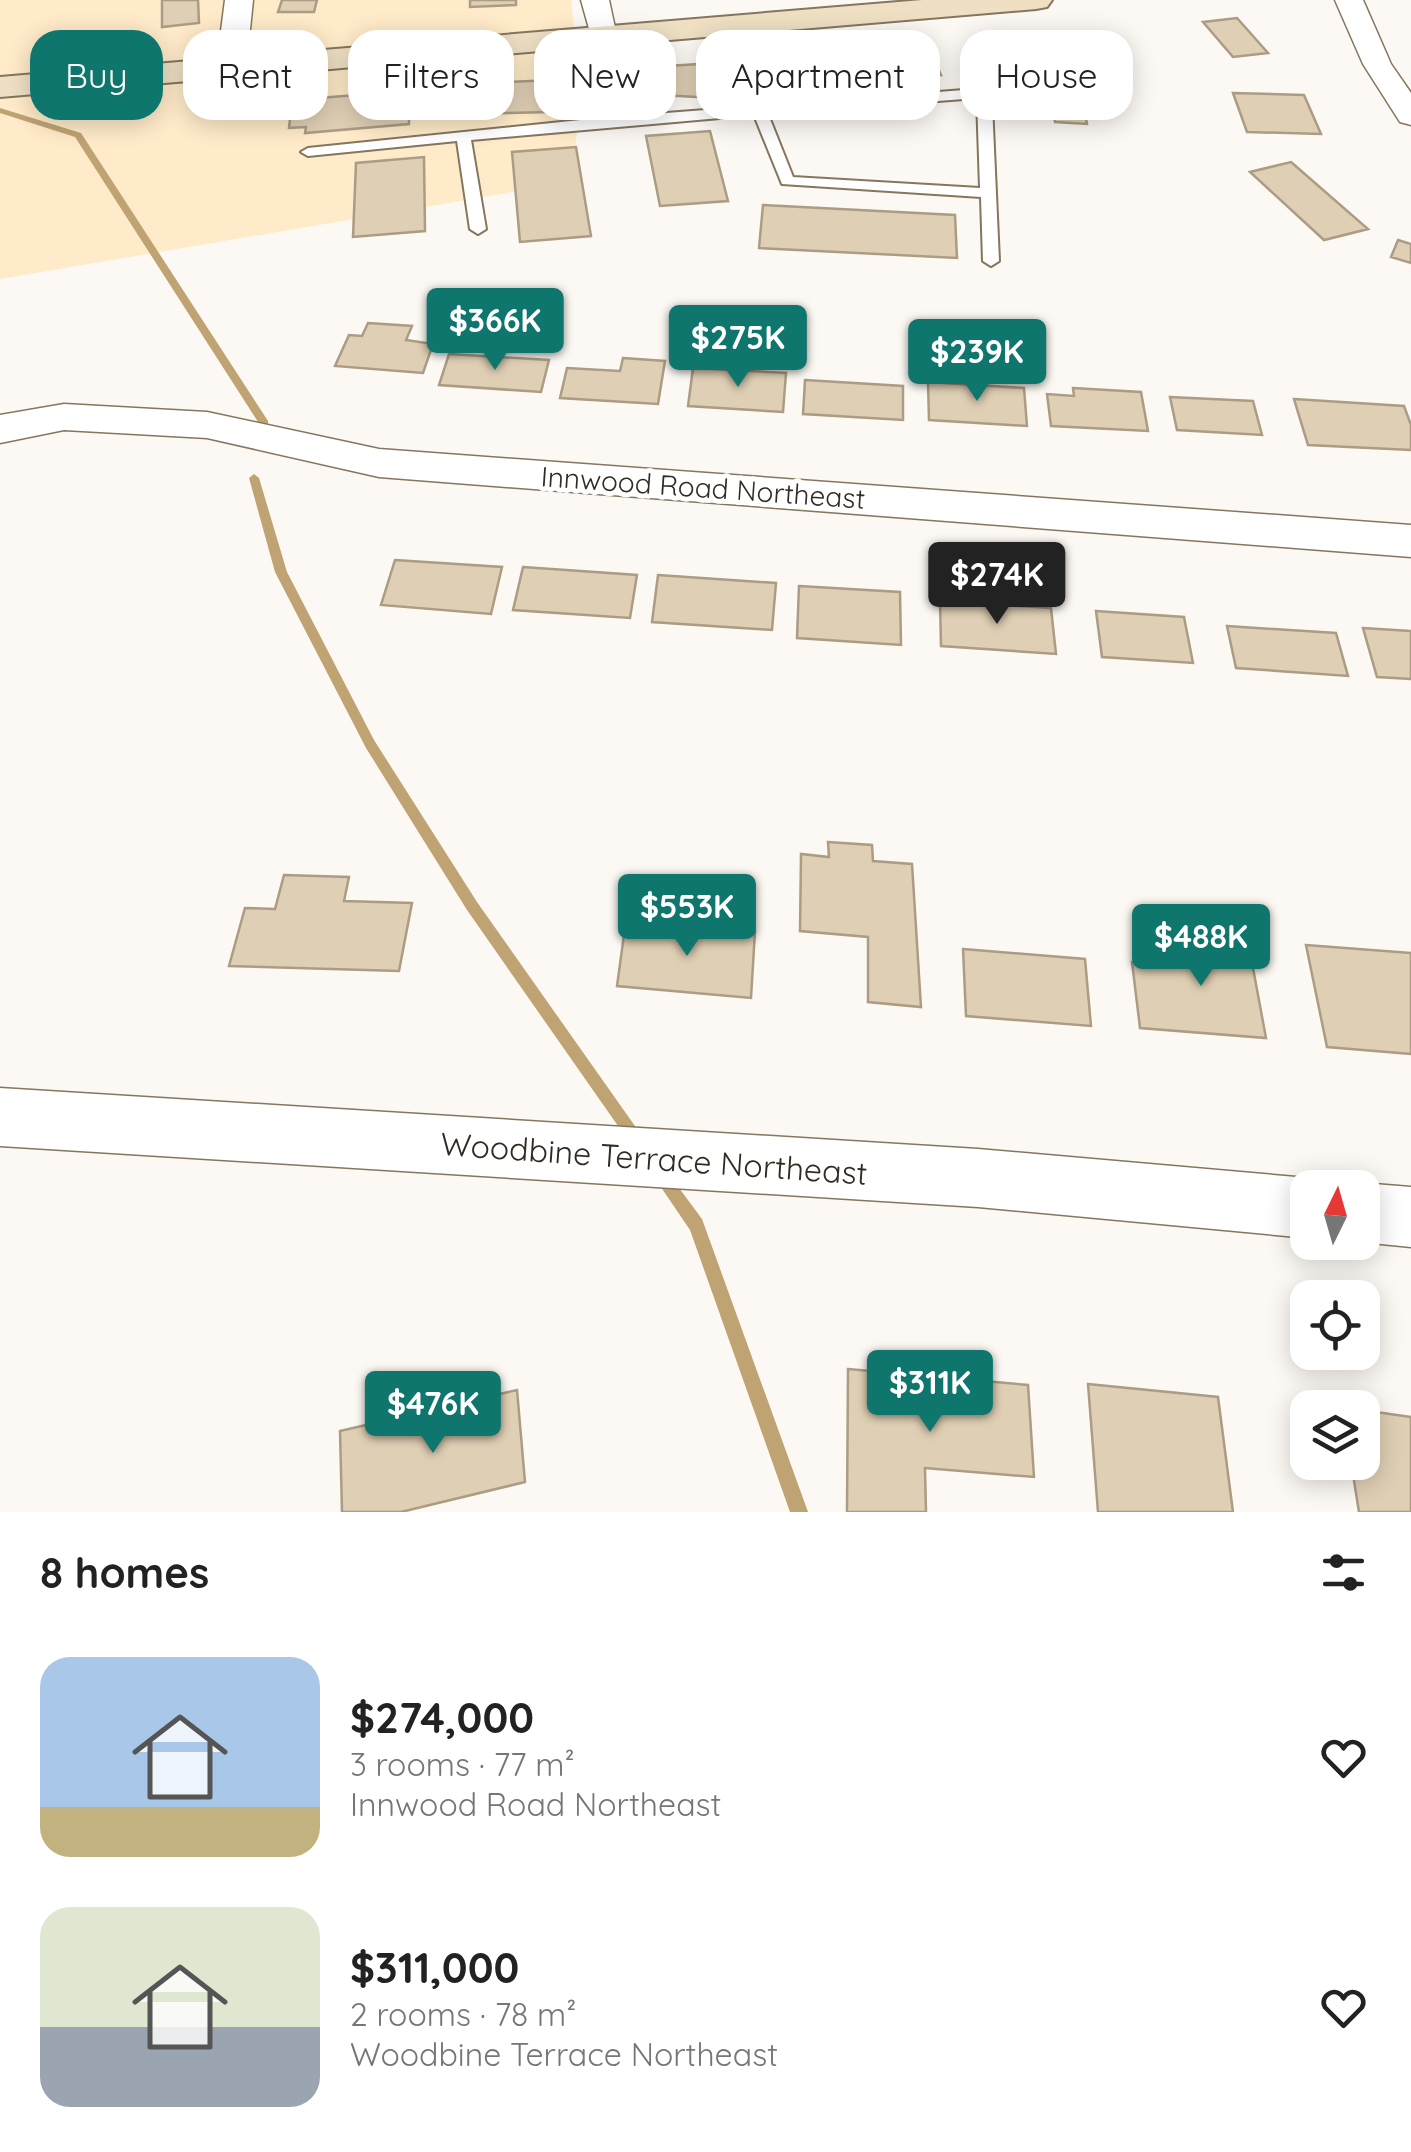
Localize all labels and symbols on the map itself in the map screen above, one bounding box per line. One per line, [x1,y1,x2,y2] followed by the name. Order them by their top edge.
[425,288,565,373] pin: $366K
[668,305,808,390] pin: $275K
[907,319,1047,404] pin: $239K
[540,458,866,516] street label: Innwood Road Northeast
[927,542,1067,627] pin: $274K
[617,874,757,959] pin: $553K
[1131,904,1271,989] pin: $488K
[439,1123,869,1193] street label: Woodbine Terrace Northeast
[1290,1170,1380,1260] north arrow
[860,1350,1000,1435] pin: $311K
[363,1371,503,1456] pin: $476K

